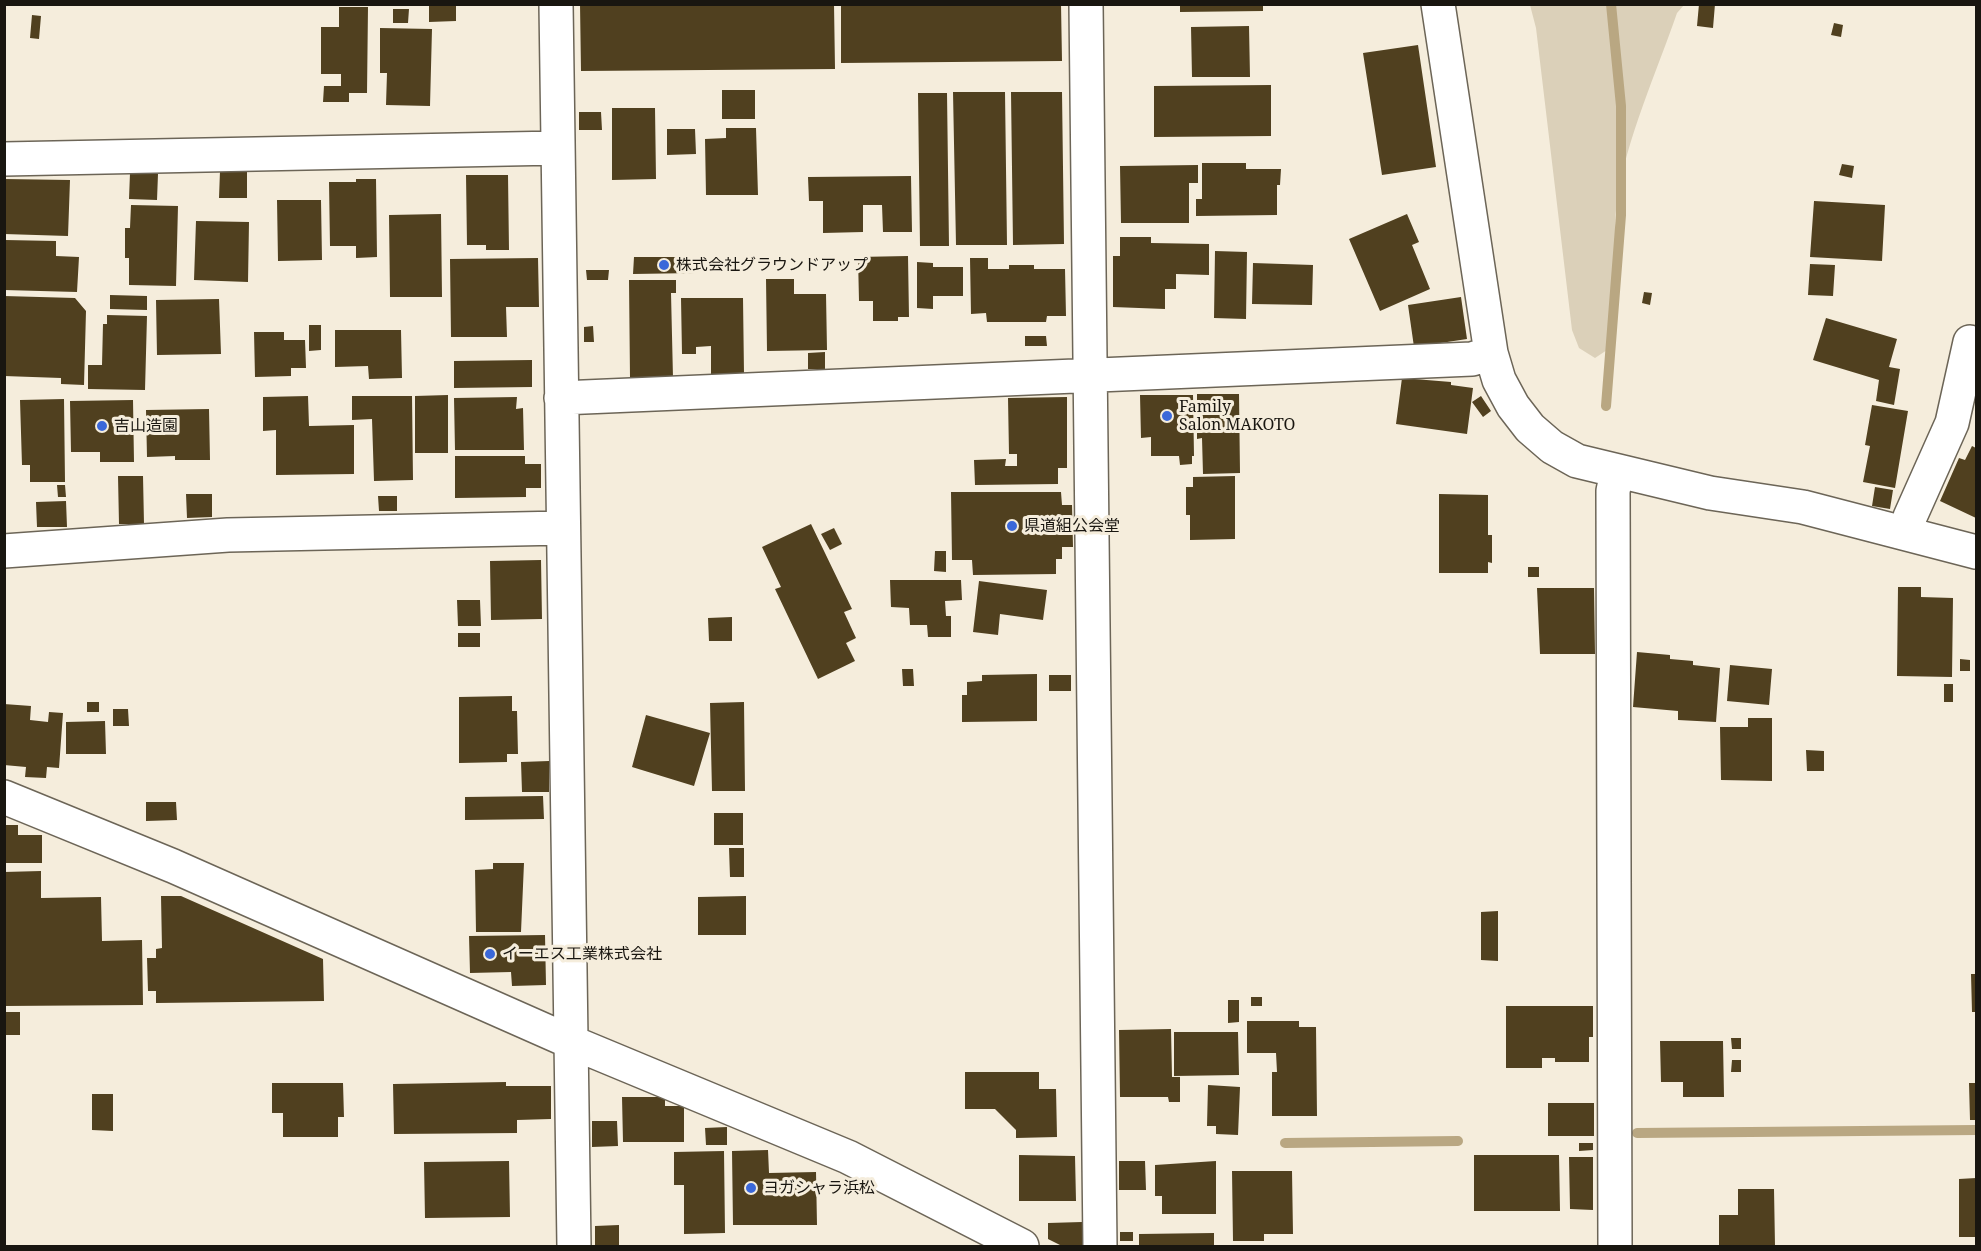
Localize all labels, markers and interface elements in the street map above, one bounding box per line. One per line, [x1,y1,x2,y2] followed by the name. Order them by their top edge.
[676,255,868,275] place label: 株式会社グラウンドアップ
[657,258,671,272] marker: 株式会社グラウンドアップ
[1179,397,1295,435] place label: Family Salon MAKOTO
[1160,409,1174,423] marker: Family Salon MAKOTO
[114,416,178,436] place label: 吉山造園
[95,419,109,433] marker: 吉山造園
[1024,516,1120,536] place label: 県道組公会堂
[1005,519,1019,533] marker: 県道組公会堂
[502,944,662,964] place label: イーエス工業株式会社
[483,947,497,961] marker: イーエス工業株式会社
[763,1178,875,1198] place label: ヨガシャラ浜松
[744,1181,758,1195] marker: ヨガシャラ浜松

